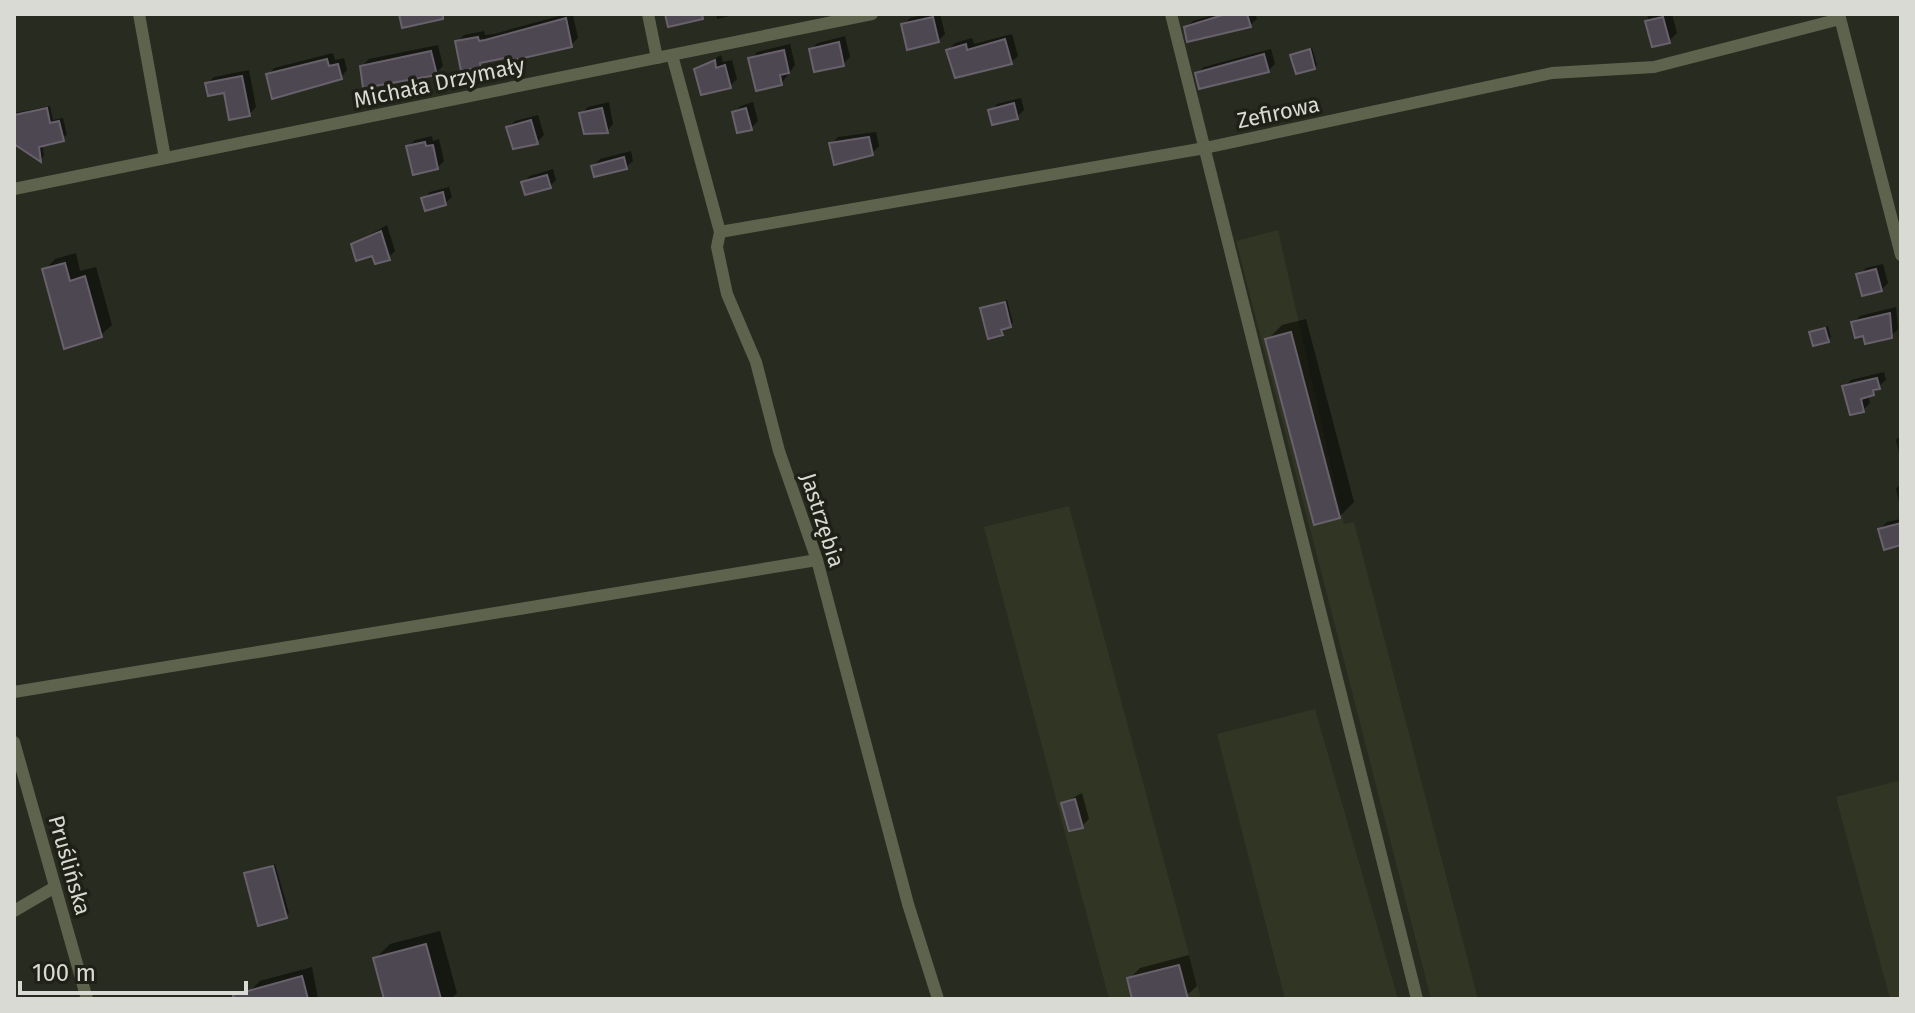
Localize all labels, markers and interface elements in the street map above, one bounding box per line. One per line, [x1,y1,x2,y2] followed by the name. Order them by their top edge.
[351,51,527,114] street label: Michała Drzymały
[1234,91,1322,134] street label: Zefirowa
[795,470,850,571] street label: Jastrzębia
[42,812,97,918] street label: Pruślińska
[20,945,246,995] scale bar
[32,959,96,987] text: 100 m

